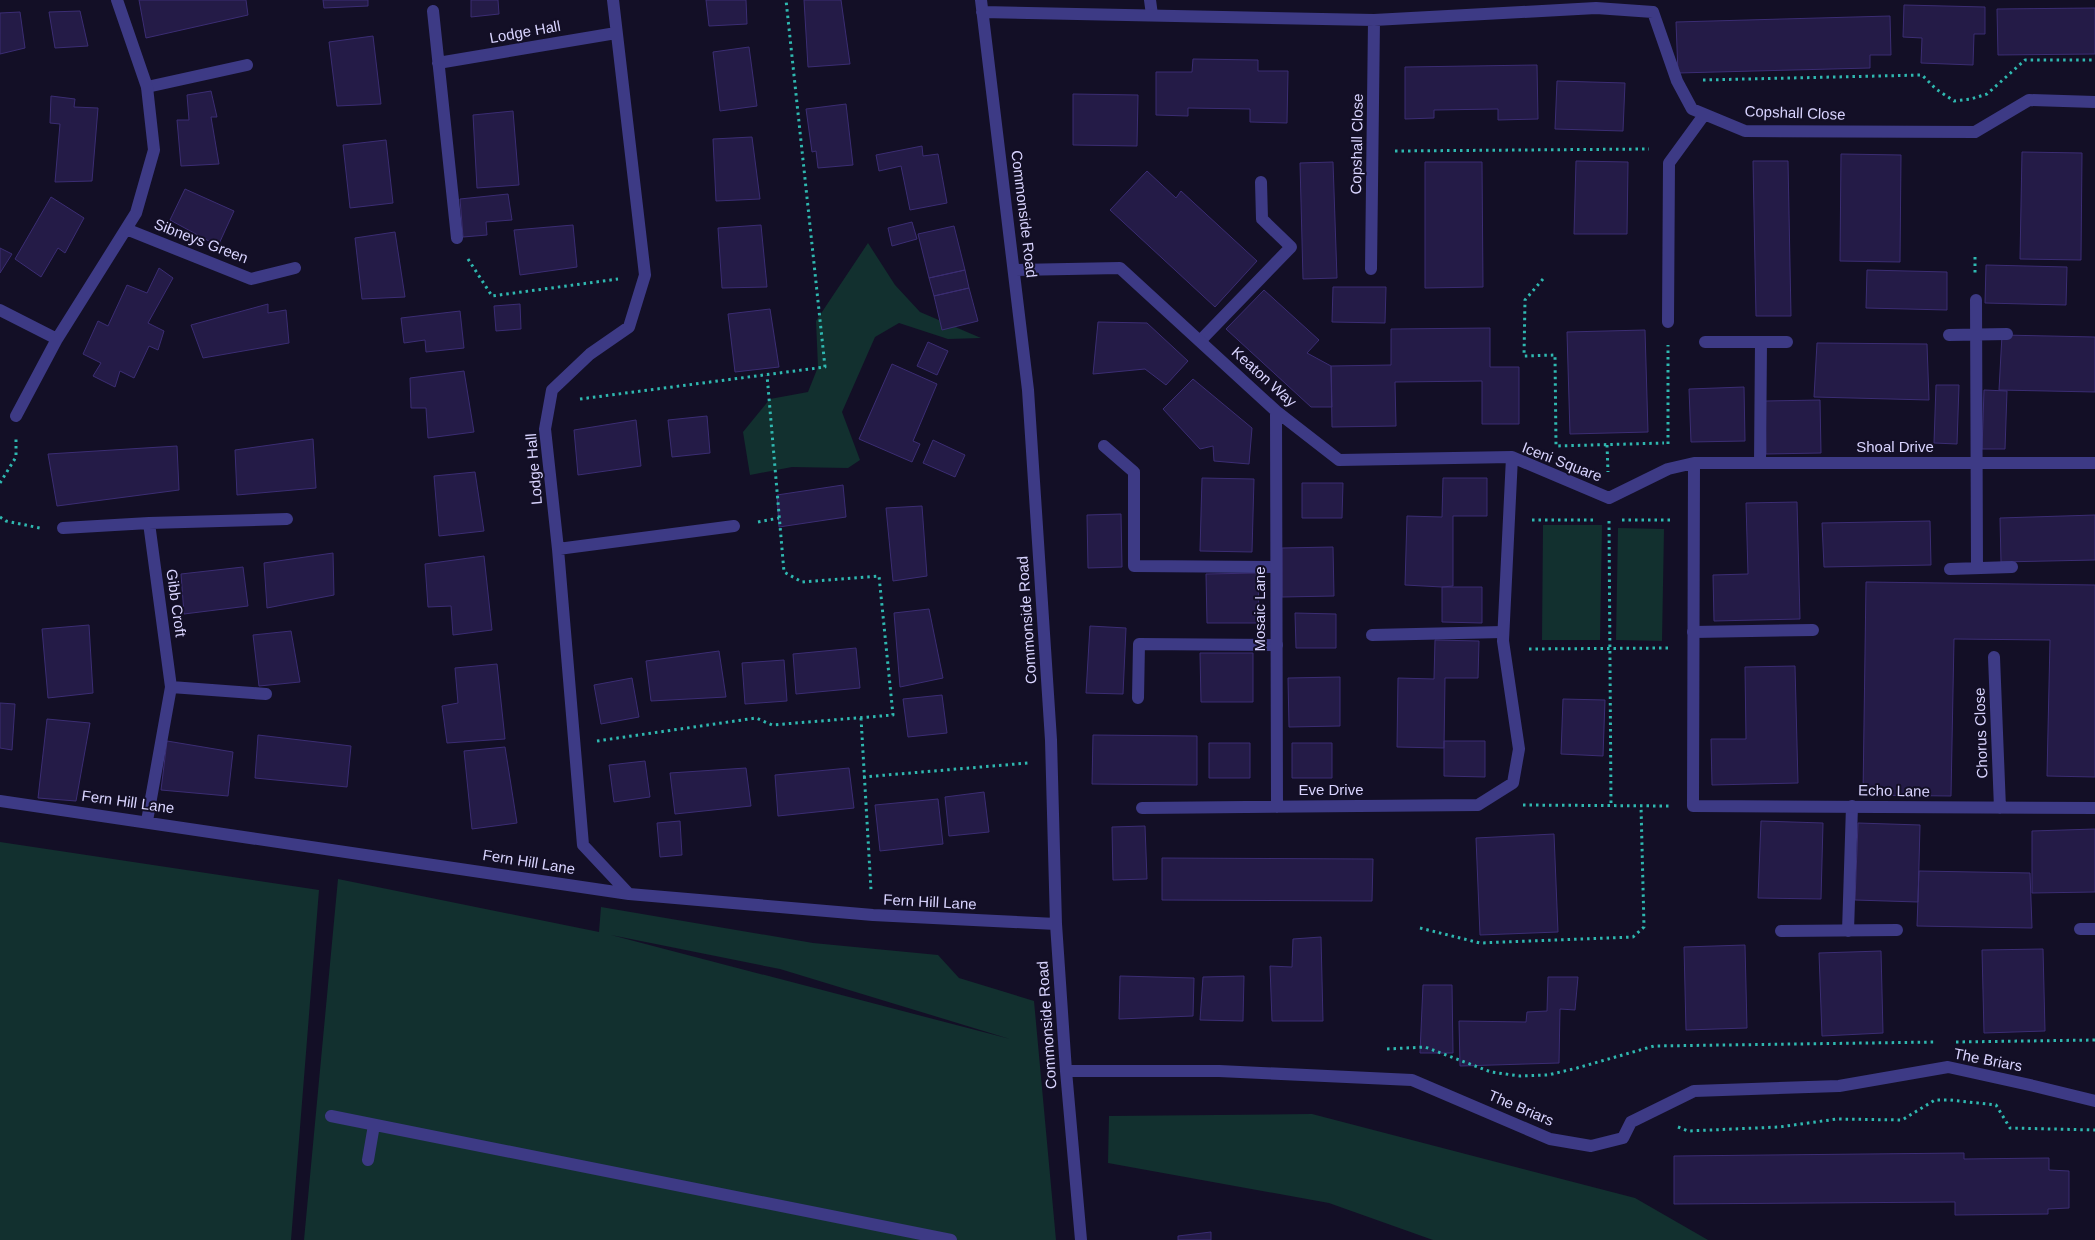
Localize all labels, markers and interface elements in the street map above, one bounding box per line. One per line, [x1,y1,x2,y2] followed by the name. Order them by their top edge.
[488,17,562,46] street label: Lodge Hall
[1347,93,1366,195] street label: Copshall Close
[1744,102,1846,123] street label: Copshall Close
[1008,149,1041,279] street label: Commonside Road
[152,215,251,266] street label: Sibneys Green
[1228,343,1301,410] street label: Keaton Way
[522,433,545,506] street label: Lodge Hall
[1856,438,1934,455] street label: Shoal Drive
[1520,439,1605,485] street label: Iceni Square
[1014,555,1039,685] street label: Commonside Road
[1251,566,1268,652] street label: Mosaic Lane
[163,568,190,639] street label: Gibb Croft
[1970,687,1991,779] street label: Chorus Close
[1298,781,1364,798] street label: Eve Drive
[1858,781,1930,800] street label: Echo Lane
[81,787,175,816] street label: Fern Hill Lane
[482,846,577,877] street label: Fern Hill Lane
[883,891,977,912] street label: Fern Hill Lane
[1034,960,1059,1090] street label: Commonside Road
[1953,1045,2024,1074] street label: The Briars
[1486,1086,1556,1129] street label: The Briars

